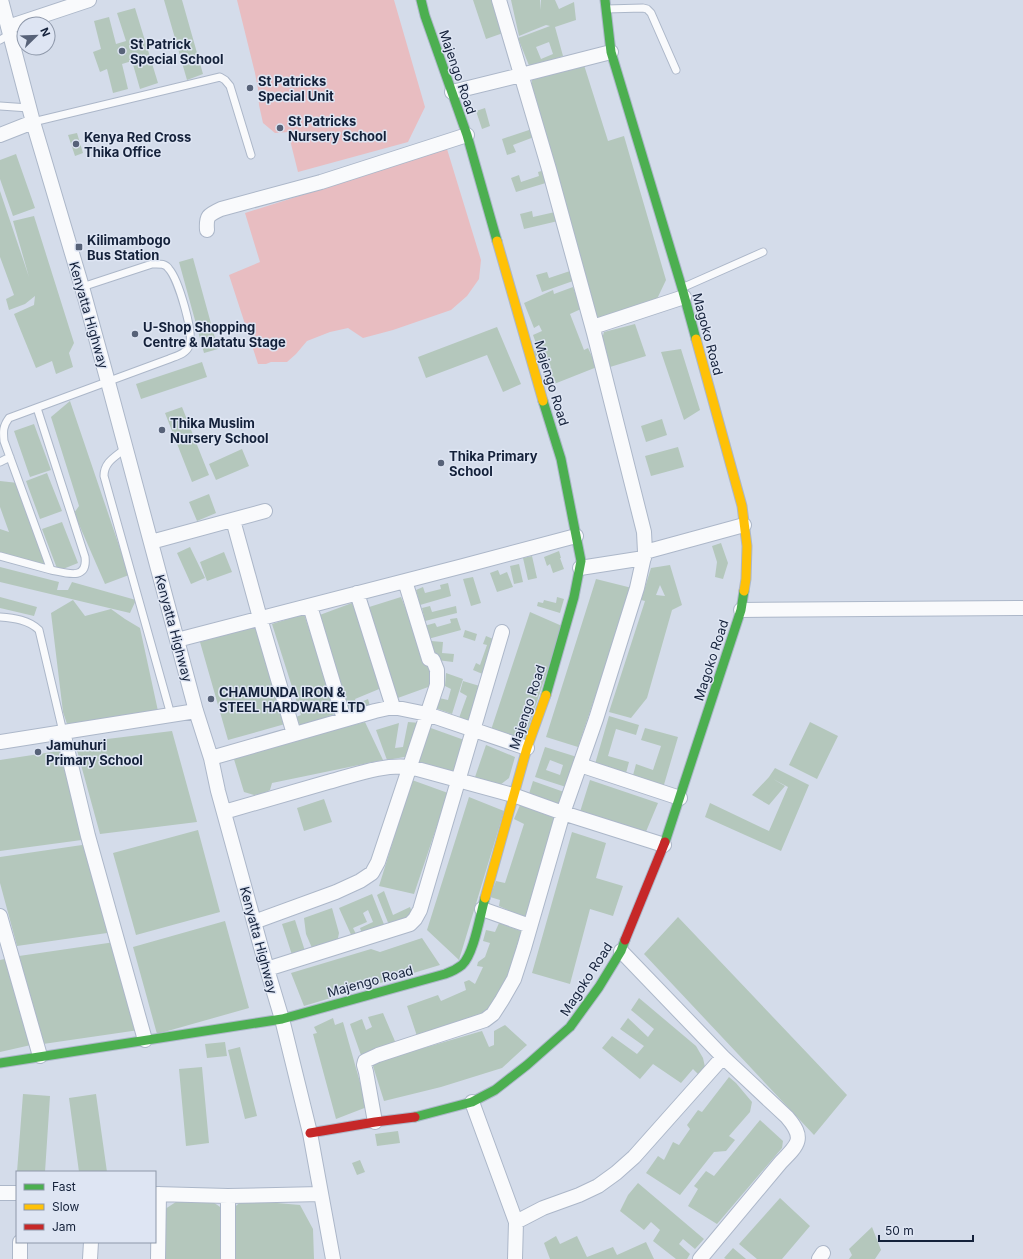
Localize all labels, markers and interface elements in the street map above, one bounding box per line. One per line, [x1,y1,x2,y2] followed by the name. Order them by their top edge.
[16,16,56,56] north arrow
[37,25,53,39] text: N
[436,28,480,116] street label: Majengo Road
[130,36,224,67] place label: St Patrick Special School
[117,46,127,56] marker: St Patrick Special School
[258,73,334,104] place label: St Patricks Special Unit
[245,83,255,93] marker: St Patricks Special Unit
[288,113,386,144] place label: St Patricks Nursery School
[275,123,285,133] marker: St Patricks Nursery School
[84,129,191,160] place label: Kenya Red Cross Thika Office
[71,139,81,149] marker: Kenya Red Cross Thika Office
[87,232,171,263] place label: Kilimambogo Bus Station
[74,242,84,252] marker: Kilimambogo Bus Station
[66,260,112,370] street label: Kenyatta Highway
[689,291,727,377] street label: Magoko Road
[143,319,286,350] place label: U-Shop Shopping Centre & Matatu Stage
[130,329,140,339] marker: U-Shop Shopping Centre & Matatu Stage
[531,338,573,428] street label: Majengo Road
[170,415,268,446] place label: Thika Muslim Nursery School
[157,425,167,435] marker: Thika Muslim Nursery School
[449,448,538,479] place label: Thika Primary School
[436,458,446,468] marker: Thika Primary School
[152,573,196,683] street label: Kenyatta Highway
[690,617,732,703] street label: Magoko Road
[506,663,548,751] street label: Majengo Road
[219,684,365,715] place label: CHAMUNDA IRON & STEEL HARDWARE LTD
[206,694,216,704] marker: CHAMUNDA IRON & STEEL HARDWARE LTD
[46,737,143,768] place label: Jamuhuri Primary School
[33,747,43,757] marker: Jamuhuri Primary School
[237,885,281,995] street label: Kenyatta Highway
[556,939,616,1019] street label: Magoko Road
[325,962,415,1000] street label: Majengo Road
[16,1171,156,1243] legend
[52,1179,76,1194] text: Fast
[52,1199,80,1214] text: Slow
[879,1217,973,1243] scale bar
[52,1219,76,1234] text: Jam
[885,1223,914,1238] text: 50 m

